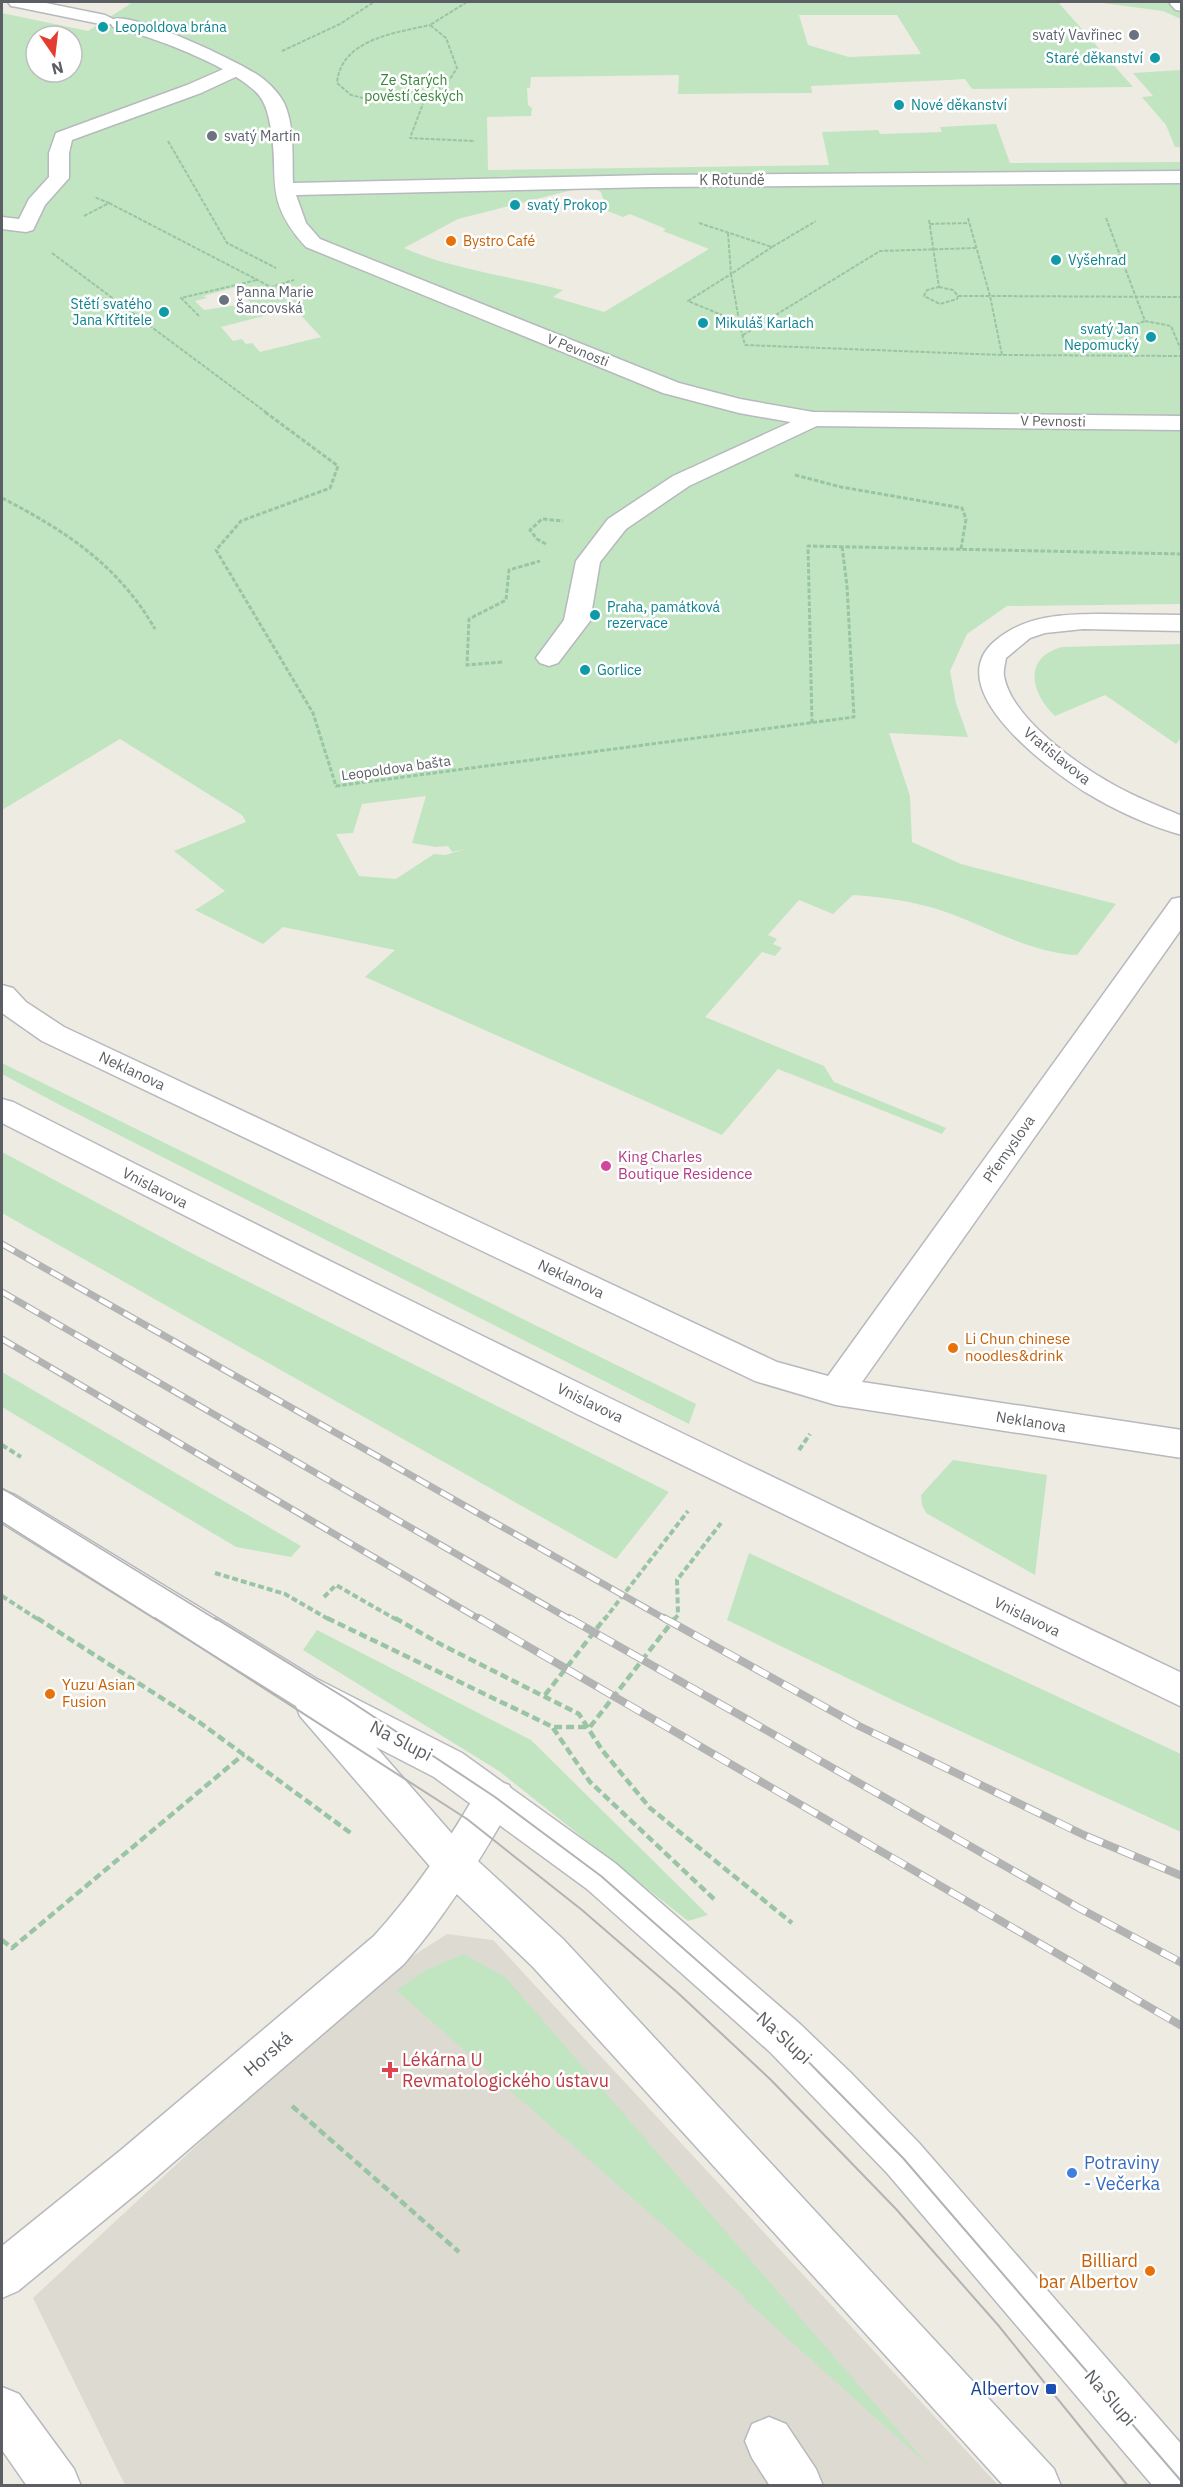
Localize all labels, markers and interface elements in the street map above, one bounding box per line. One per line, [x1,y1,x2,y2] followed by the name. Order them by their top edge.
[115,18,227,36] place label: Leopoldova brána
[96,20,110,34] marker: Leopoldova brána
[24,24,84,84] north arrow
[1032,26,1122,44] place label: svatý Vavřinec
[1127,28,1141,42] marker: svatý Vavřinec
[1046,49,1143,67] place label: Staré děkanství
[1148,51,1162,65] marker: Staré děkanství
[50,57,66,80] text: N
[364,71,464,105] park label: Ze Starých pověstí českých
[911,96,1007,114] place label: Nové děkanství
[892,98,906,112] marker: Nové děkanství
[224,127,300,145] place label: svatý Martin
[205,129,219,143] marker: svatý Martin
[699,171,765,189] street label: K Rotundě
[527,196,607,214] place label: svatý Prokop
[508,198,522,212] marker: svatý Prokop
[463,232,535,250] place label: Bystro Café
[444,234,458,248] marker: Bystro Café
[1068,251,1126,269] place label: Vyšehrad
[1049,253,1063,267] marker: Vyšehrad
[236,283,314,317] place label: Panna Marie Šancovská
[217,293,231,307] marker: Panna Marie Šancovská
[70,295,152,329] place label: Stětí svatého Jana Křtitele
[157,305,171,319] marker: Stětí svatého Jana Křtitele
[715,314,814,332] place label: Mikuláš Karlach
[696,316,710,330] marker: Mikuláš Karlach
[1064,320,1139,354] place label: svatý Jan Nepomucký
[544,329,612,371] street label: V Pevnosti
[1144,330,1158,344] marker: svatý Jan Nepomucký
[1020,411,1086,431] street label: V Pevnosti
[607,598,720,632] place label: Praha, památková rezervace
[588,608,602,622] marker: Praha, památková rezervace
[597,661,642,679] place label: Gorlice
[578,663,592,677] marker: Gorlice
[1020,723,1095,789] street label: Vratislavova
[340,751,452,785] street label: Leopoldova bašta
[96,1047,168,1094] street label: Neklanova
[978,1111,1039,1186] street label: Přemyslova
[618,1147,753,1183] place label: King Charles Boutique Residence
[599,1159,613,1173] marker: King Charles Boutique Residence
[119,1163,191,1212] street label: Vnislavova
[535,1255,607,1302] street label: Neklanova
[965,1329,1070,1365] place label: Li Chun chinese noodles&drink
[946,1341,960,1355] marker: Li Chun chinese noodles&drink
[554,1378,626,1427] street label: Vnislavova
[995,1407,1068,1436] street label: Neklanova
[991,1592,1063,1641] street label: Vnislavova
[62,1675,135,1711] place label: Yuzu Asian Fusion
[43,1687,57,1701] marker: Yuzu Asian Fusion
[366,1715,436,1766] street label: Na Slupi
[752,2006,817,2069] street label: Na Slupi
[239,2026,297,2081] street label: Horská
[402,2048,609,2092] place label: Lékárna U Revmatologického ústavu
[383,2063,397,2077] marker: Lékárna U Revmatologického ústavu
[1084,2151,1161,2195] place label: Potraviny - Večerka
[1065,2166,1079,2180] marker: Potraviny - Večerka
[1039,2249,1138,2293] place label: Billiard bar Albertov
[1143,2264,1157,2278] marker: Billiard bar Albertov
[1080,2365,1141,2431] street label: Na Slupi
[971,2377,1039,2400] place label: Albertov
[1044,2382,1058,2396] marker: Albertov

